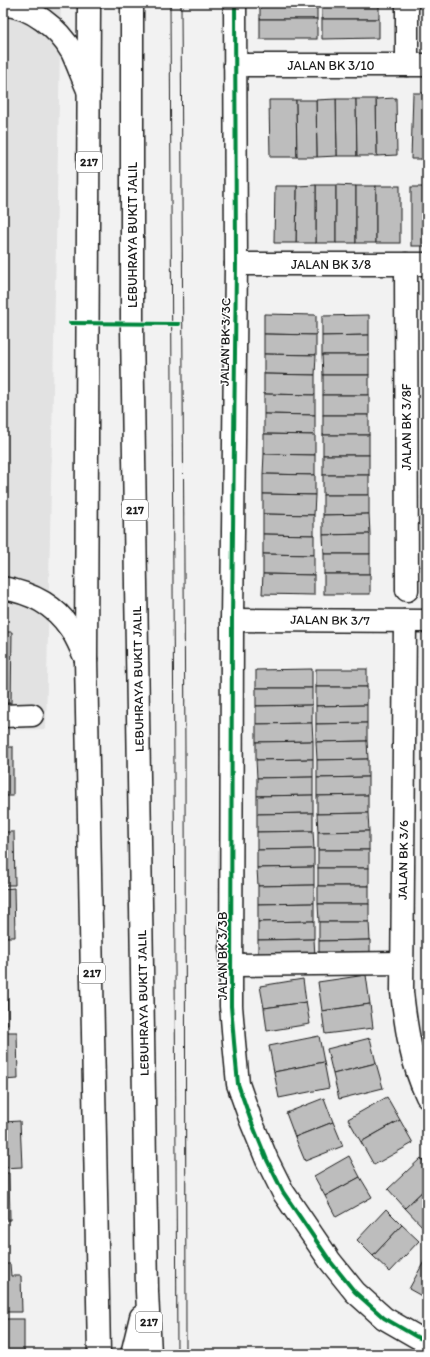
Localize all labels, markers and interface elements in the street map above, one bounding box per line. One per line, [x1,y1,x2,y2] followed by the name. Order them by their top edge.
[287,58,375,73] street label: JALAN BK 3/10
[76,152,102,172] road number: 217
[125,162,140,308] street label: LEBUHRAYA BUKIT JALIL
[291,257,371,272] street label: JALAN BK 3/8
[217,298,233,386] street label: JALAN BK 3/3C
[399,383,414,470] street label: JALAN BK 3/8F
[122,500,148,520] road number: 217
[129,605,147,752] street label: LEBUHRAYA BUKIT JALIL
[290,612,370,628] street label: JALAN BK 3/7
[395,820,411,900] street label: JALAN BK 3/6
[215,912,230,1000] street label: JALAN BK 3/3B
[134,929,152,1076] street label: LEBUHRAYA BUKIT JALIL
[79,963,105,983] road number: 217
[136,1312,162,1332] road number: 217

